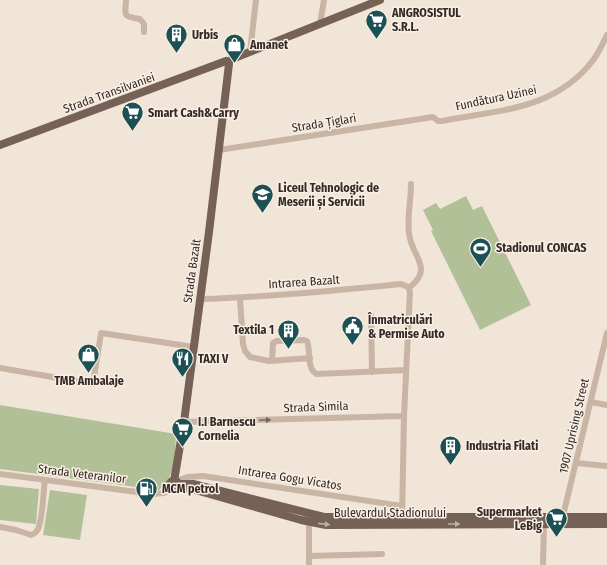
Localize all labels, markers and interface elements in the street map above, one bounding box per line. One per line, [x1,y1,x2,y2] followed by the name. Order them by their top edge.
[391,6,461,34] place label: ANGROSISTUL S.R.L.
[363,7,389,40] supermarket icon: ANGROSISTUL S.R.L.
[164,22,190,55] building icon: Urbis
[192,28,219,42] place label: Urbis
[222,32,248,65] shop icon: Amanet
[249,38,289,52] place label: Amanet
[61,70,157,116] street label: Strada Transilvaniei
[454,83,538,113] street label: Fundătura Uzinei
[119,100,145,133] supermarket icon: Smart Cash&Carry
[148,106,239,120] place label: Smart Cash&Carry
[291,111,357,136] street label: Strada Țiglari
[278,181,379,210] place label: Liceul Tehnologic de Meserii și Servicii
[250,182,276,215] school or university icon: Liceul Tehnologic de Meserii și Servicii
[468,235,494,268] sports icon: Stadionul CONCAS
[181,238,203,304] street label: Strada Bazalt
[496,241,586,255] place label: Stadionul CONCAS
[268,273,340,291] street label: Intrarea Bazalt
[367,312,445,341] place label: Înmatriculări & Permise Auto
[339,314,365,347] public building icon: Înmatriculări & Permise Auto
[276,317,302,350] building icon: Textila 1
[233,323,274,337] place label: Textila 1
[76,341,102,374] shop icon: TMB Ambalaje
[170,346,196,379] restaurant icon: TAXI V
[198,352,229,366] place label: TAXI V
[54,374,124,388] place label: TMB Ambalaje
[556,377,592,475] street label: 1907 Uprising Street
[283,399,349,415] street label: Strada Simila
[198,415,256,443] place label: I.I Barnescu Cornelia
[169,416,195,449] supermarket icon: I.I Barnescu Cornelia
[259,416,271,423] one-way arrow
[437,433,463,466] building icon: Industria Filati
[466,439,538,453] place label: Industria Filati
[37,462,128,486] street label: Strada Veteranilor
[237,463,343,493] street label: Intrarea Gogu Vicatos
[134,476,160,509] fuel station icon: MCM petrol
[162,482,219,496] place label: MCM petrol
[477,505,543,533] place label: Supermarket LeBig
[334,506,446,520] street label: Bulevardul Stadionului
[544,506,570,539] supermarket icon: Supermarket LeBig
[318,521,330,528] one-way arrow
[448,521,461,527] one-way arrow

